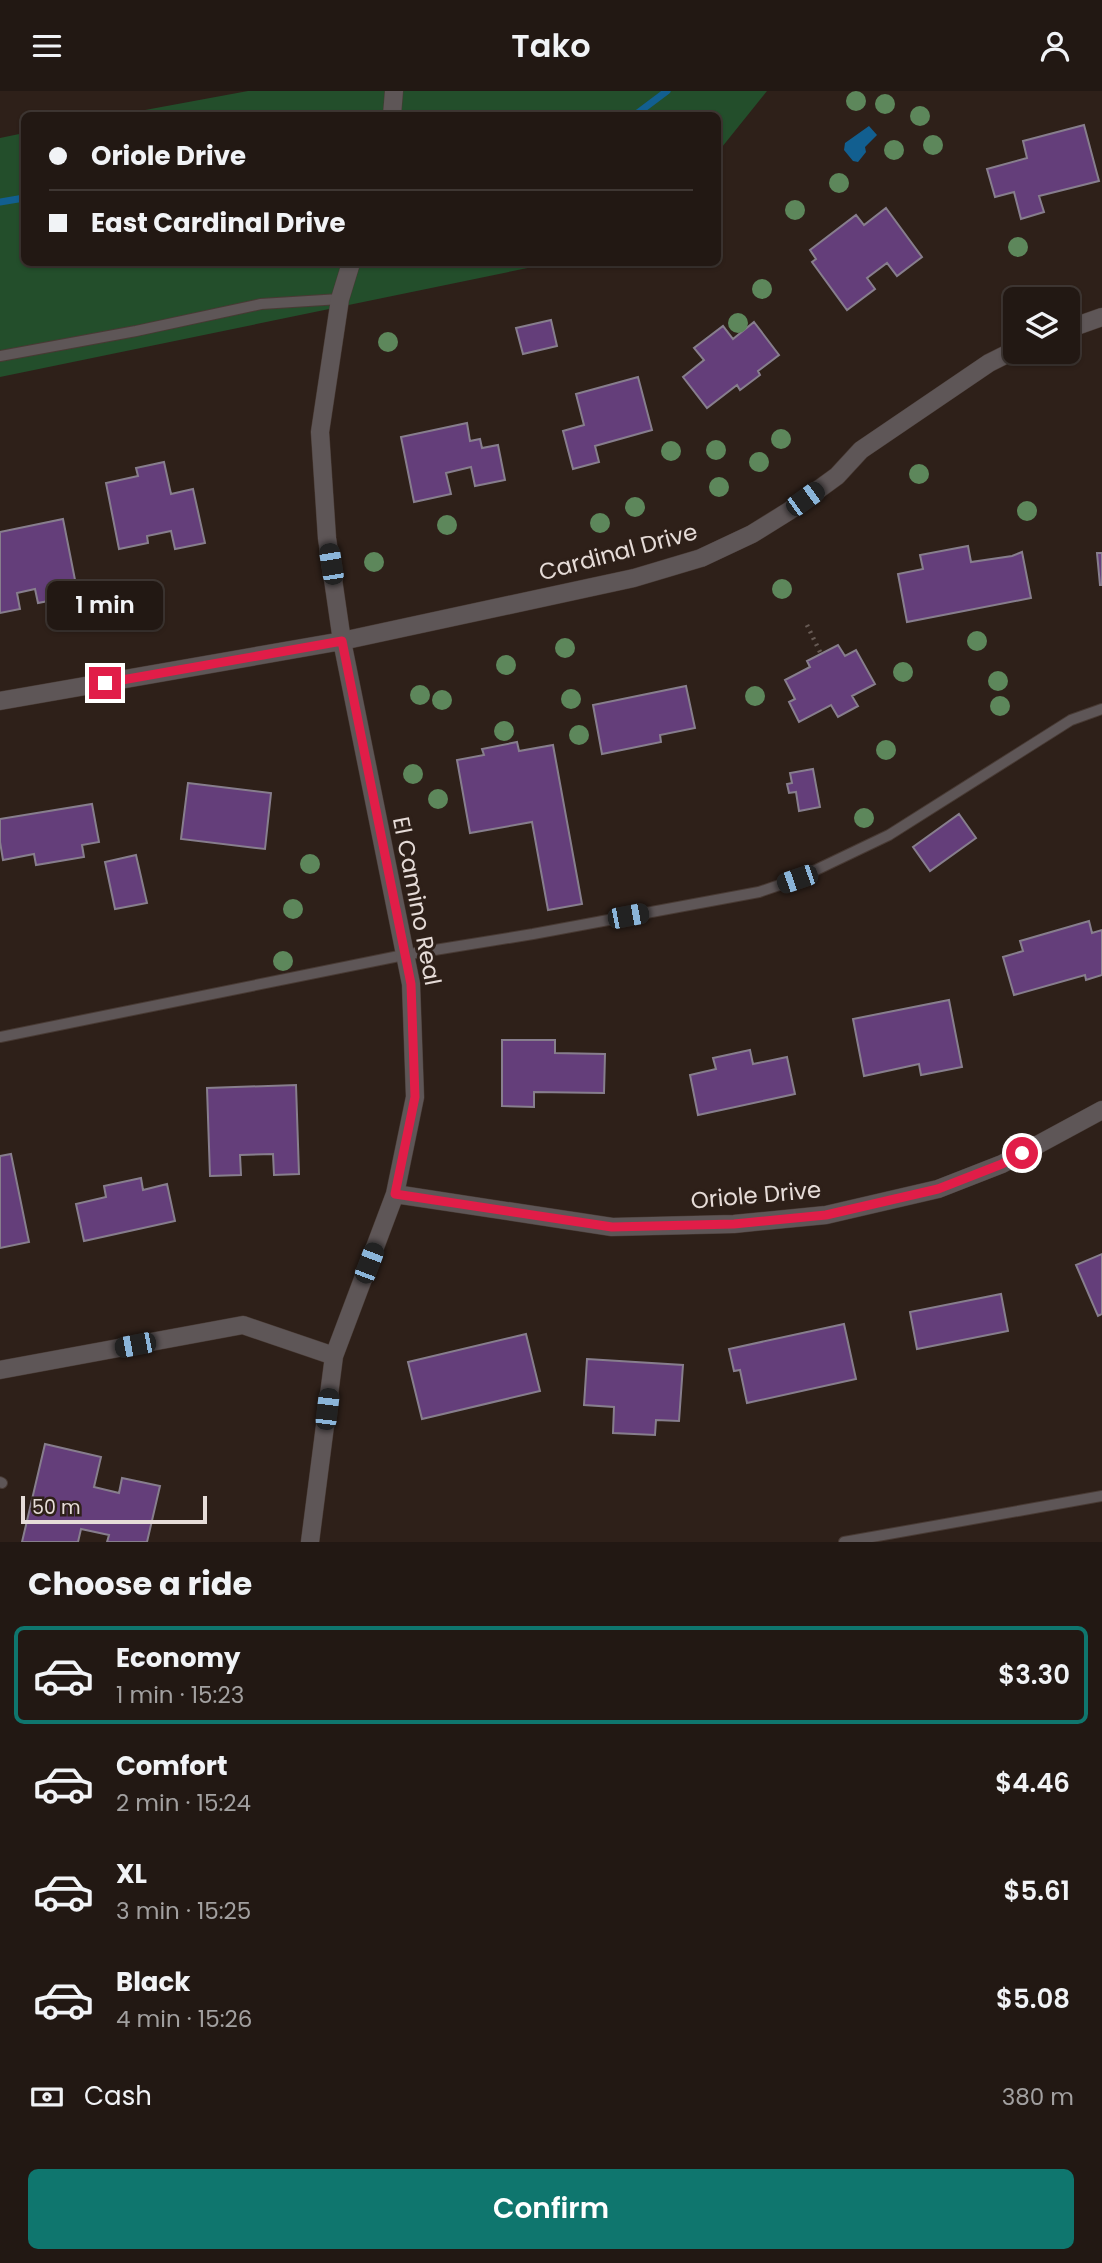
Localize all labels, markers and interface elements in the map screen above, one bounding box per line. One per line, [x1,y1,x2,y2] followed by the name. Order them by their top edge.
[511,23,591,68] text: Tako
[28,27,66,65] icon: menu
[1036,27,1074,65] icon: person
[91,138,246,174] text: Oriole Drive
[91,205,346,241] text: East Cardinal Drive
[1003,287,1080,364] map controls
[1003,287,1080,364] button: layers
[782,478,829,520] car
[535,515,701,589] street label: Cardinal Drive
[318,542,345,586] car
[47,581,163,631] callout: 1 min
[75,589,135,621] text: 1 min
[89,667,121,699] route end
[385,814,449,988] street label: El Camino Real
[774,862,821,896] car
[606,902,651,930] car
[1006,1137,1038,1169] route start
[689,1173,823,1217] street label: Oriole Drive
[352,1240,387,1286] car
[113,1331,158,1359] car
[315,1387,340,1431] car
[21,1493,206,1525] scale bar
[32,1494,81,1521] text: 50 m
[28,1561,252,1606] text: Choose a ride
[116,1640,240,1676] text: Economy
[32,1644,95,1707] icon: car
[998,1657,1070,1693] text: $3.30
[116,1679,244,1711] text: 1 min · 15:23
[116,1748,228,1784] text: Comfort
[32,1752,95,1815] icon: car
[995,1765,1070,1801] text: $4.46
[116,1787,251,1819] text: 2 min · 15:24
[116,1856,147,1892] text: XL
[32,1860,95,1923] icon: car
[1003,1873,1070,1909] text: $5.61
[116,1895,251,1927] text: 3 min · 15:25
[116,1964,190,2000] text: Black
[32,1968,95,2031] icon: car
[996,1981,1070,2017] text: $5.08
[116,2003,252,2035] text: 4 min · 15:26
[28,2078,66,2116] icon: cash
[84,2078,152,2114] text: Cash
[1002,2081,1074,2113] text: 380 m
[28,2169,1074,2249] button: Confirm

